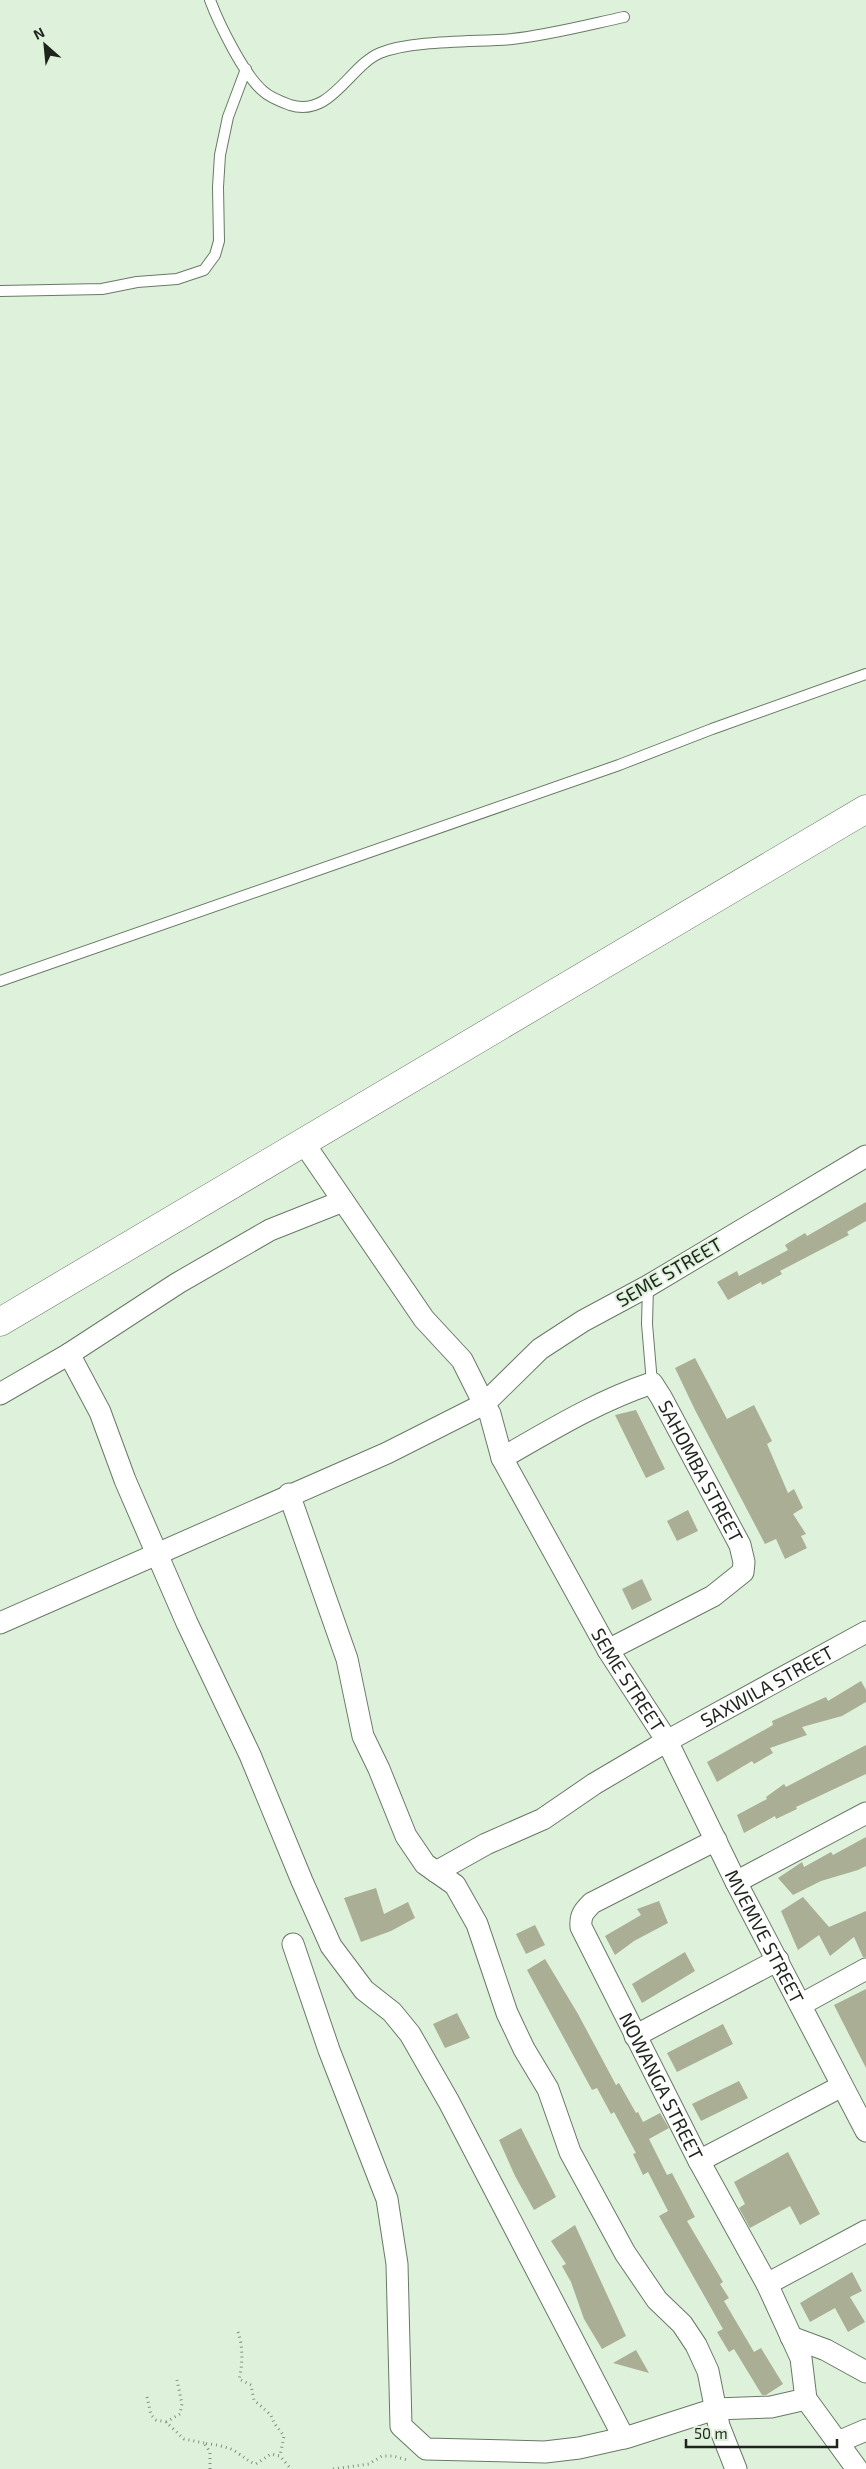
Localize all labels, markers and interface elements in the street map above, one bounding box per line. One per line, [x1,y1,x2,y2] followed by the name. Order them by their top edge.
[20,20,70,70] north arrow
[31,23,47,43] text: N
[612,1232,726,1311] street label: SEME STREET
[654,1396,748,1546] street label: SAHOMBA STREET
[587,1624,670,1736] street label: SEME STREET
[696,1640,837,1732] street label: SAXWILA STREET
[721,1866,809,2007] street label: MVEMVE STREET
[615,2008,709,2164] street label: NOWANGA STREET
[686,2416,837,2448] scale bar
[694,2424,728,2442] text: 50 m

